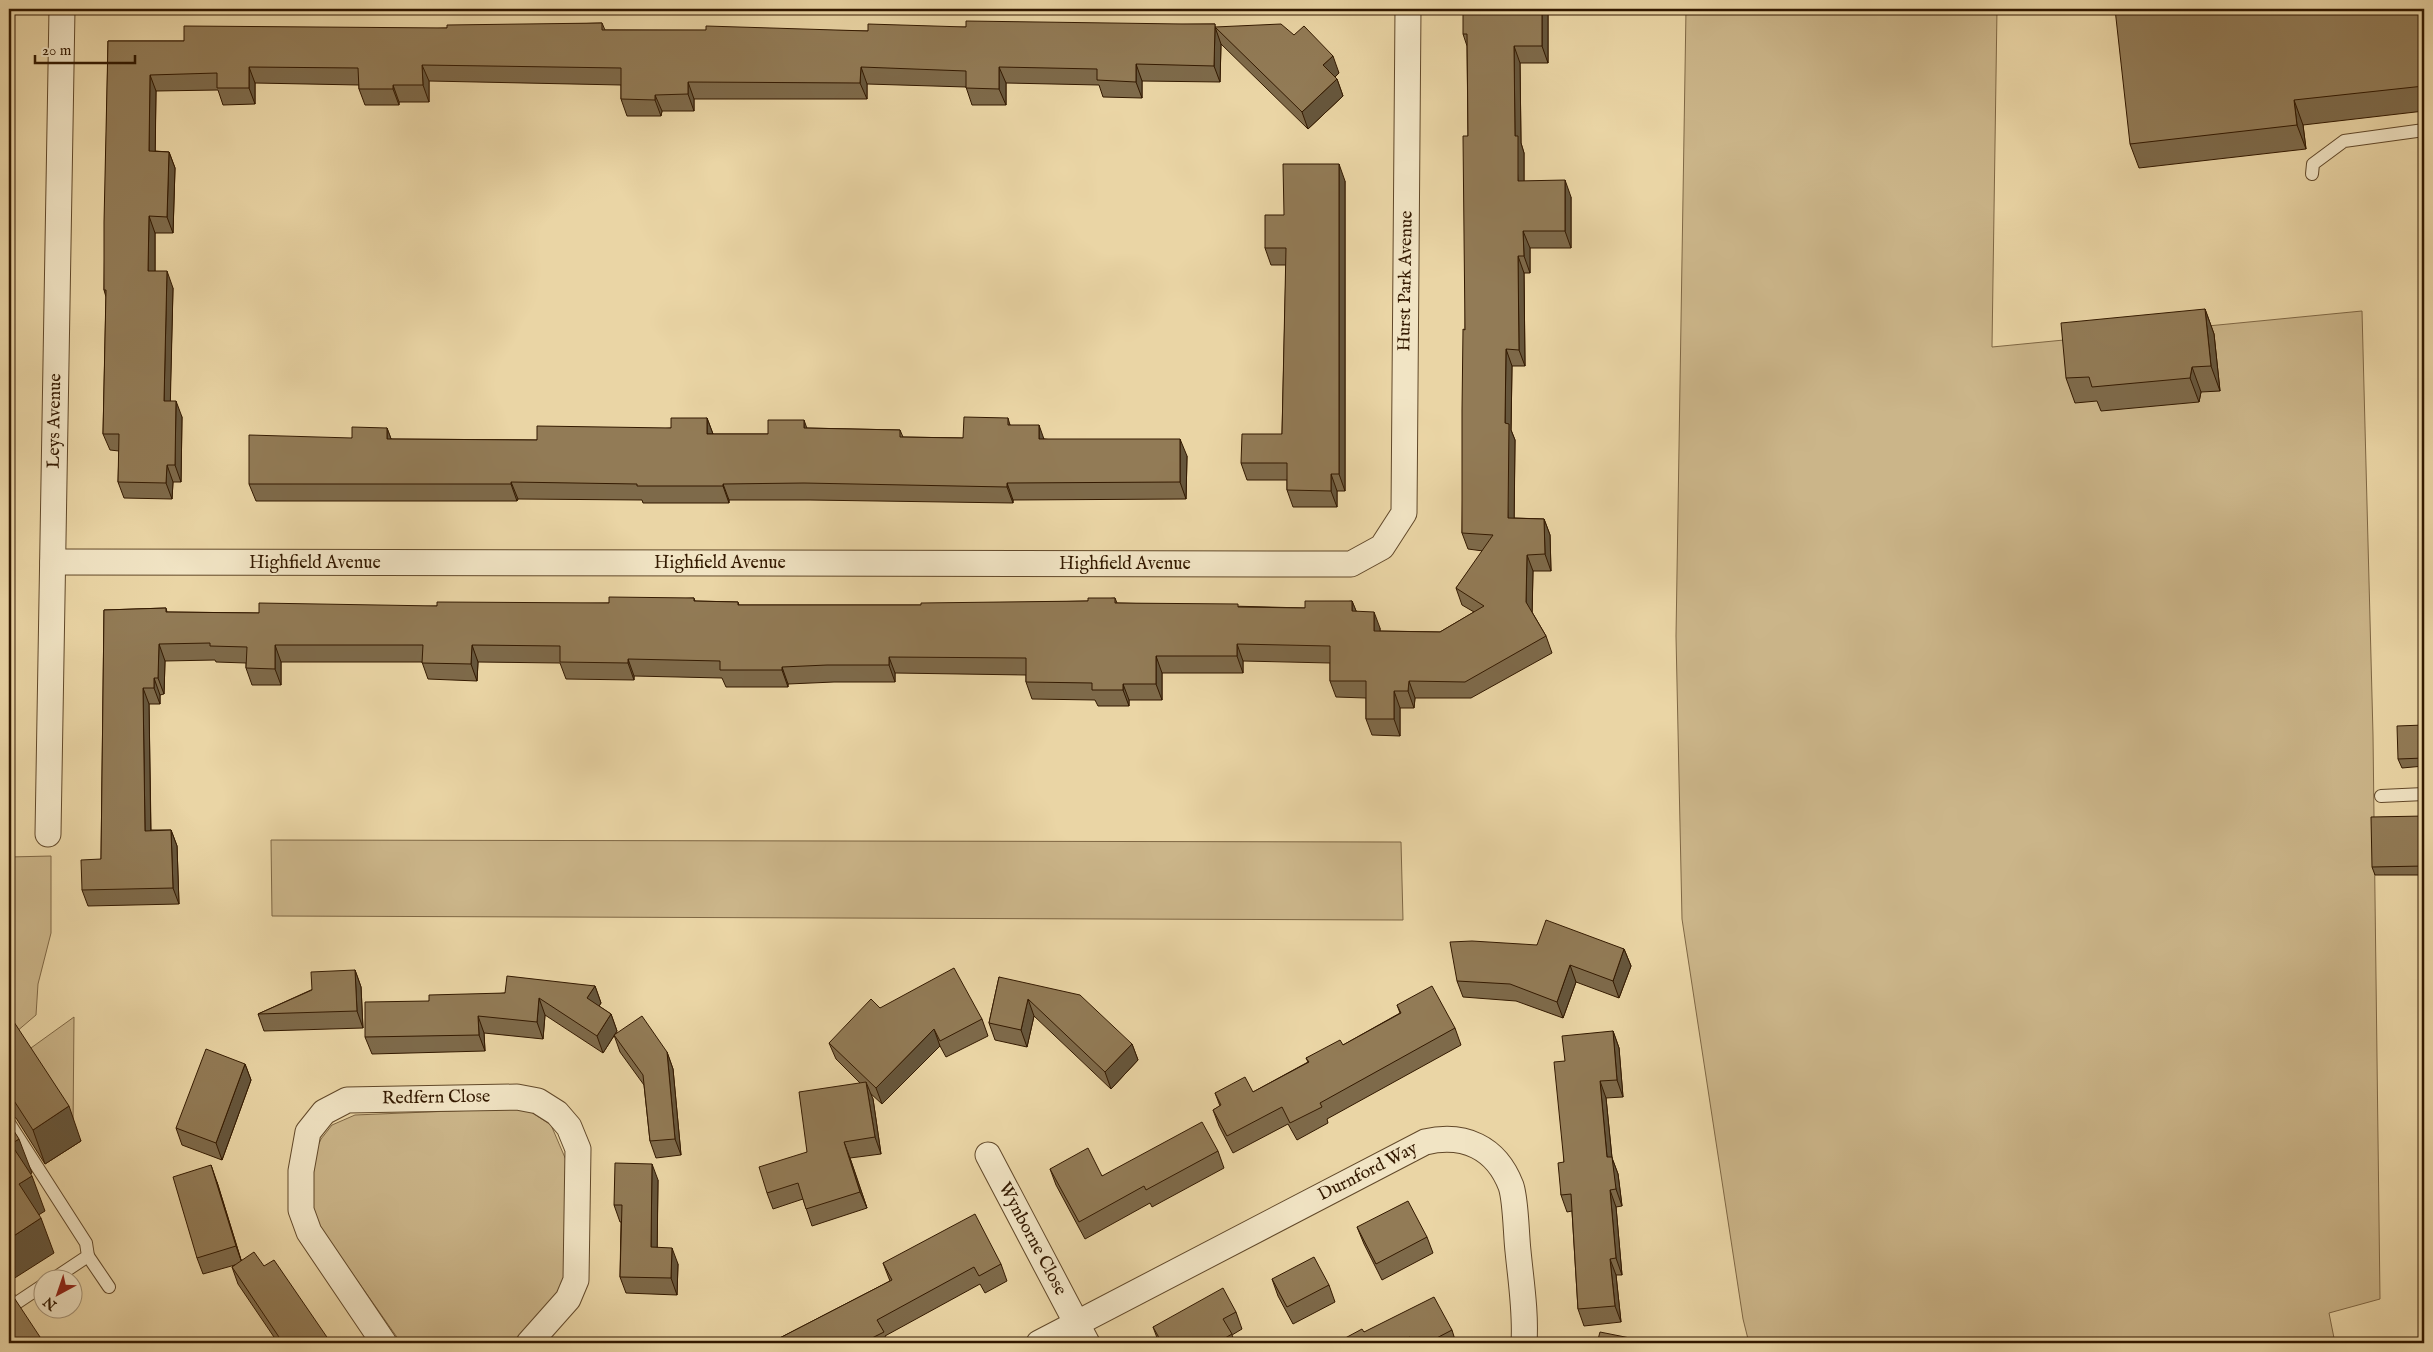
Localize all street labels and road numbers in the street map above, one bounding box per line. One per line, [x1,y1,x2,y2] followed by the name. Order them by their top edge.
[1393,210,1419,352] street label: Hurst Park Avenue
[43,373,67,469] street label: Leys Avenue
[249,552,381,575] street label: Highfield Avenue
[654,552,786,575] street label: Highfield Avenue
[1059,553,1191,576] street label: Highfield Avenue
[382,1086,490,1110] street label: Redfern Close
[1314,1137,1422,1207] street label: Durnford Way
[993,1178,1071,1300] street label: Wynborne Close

